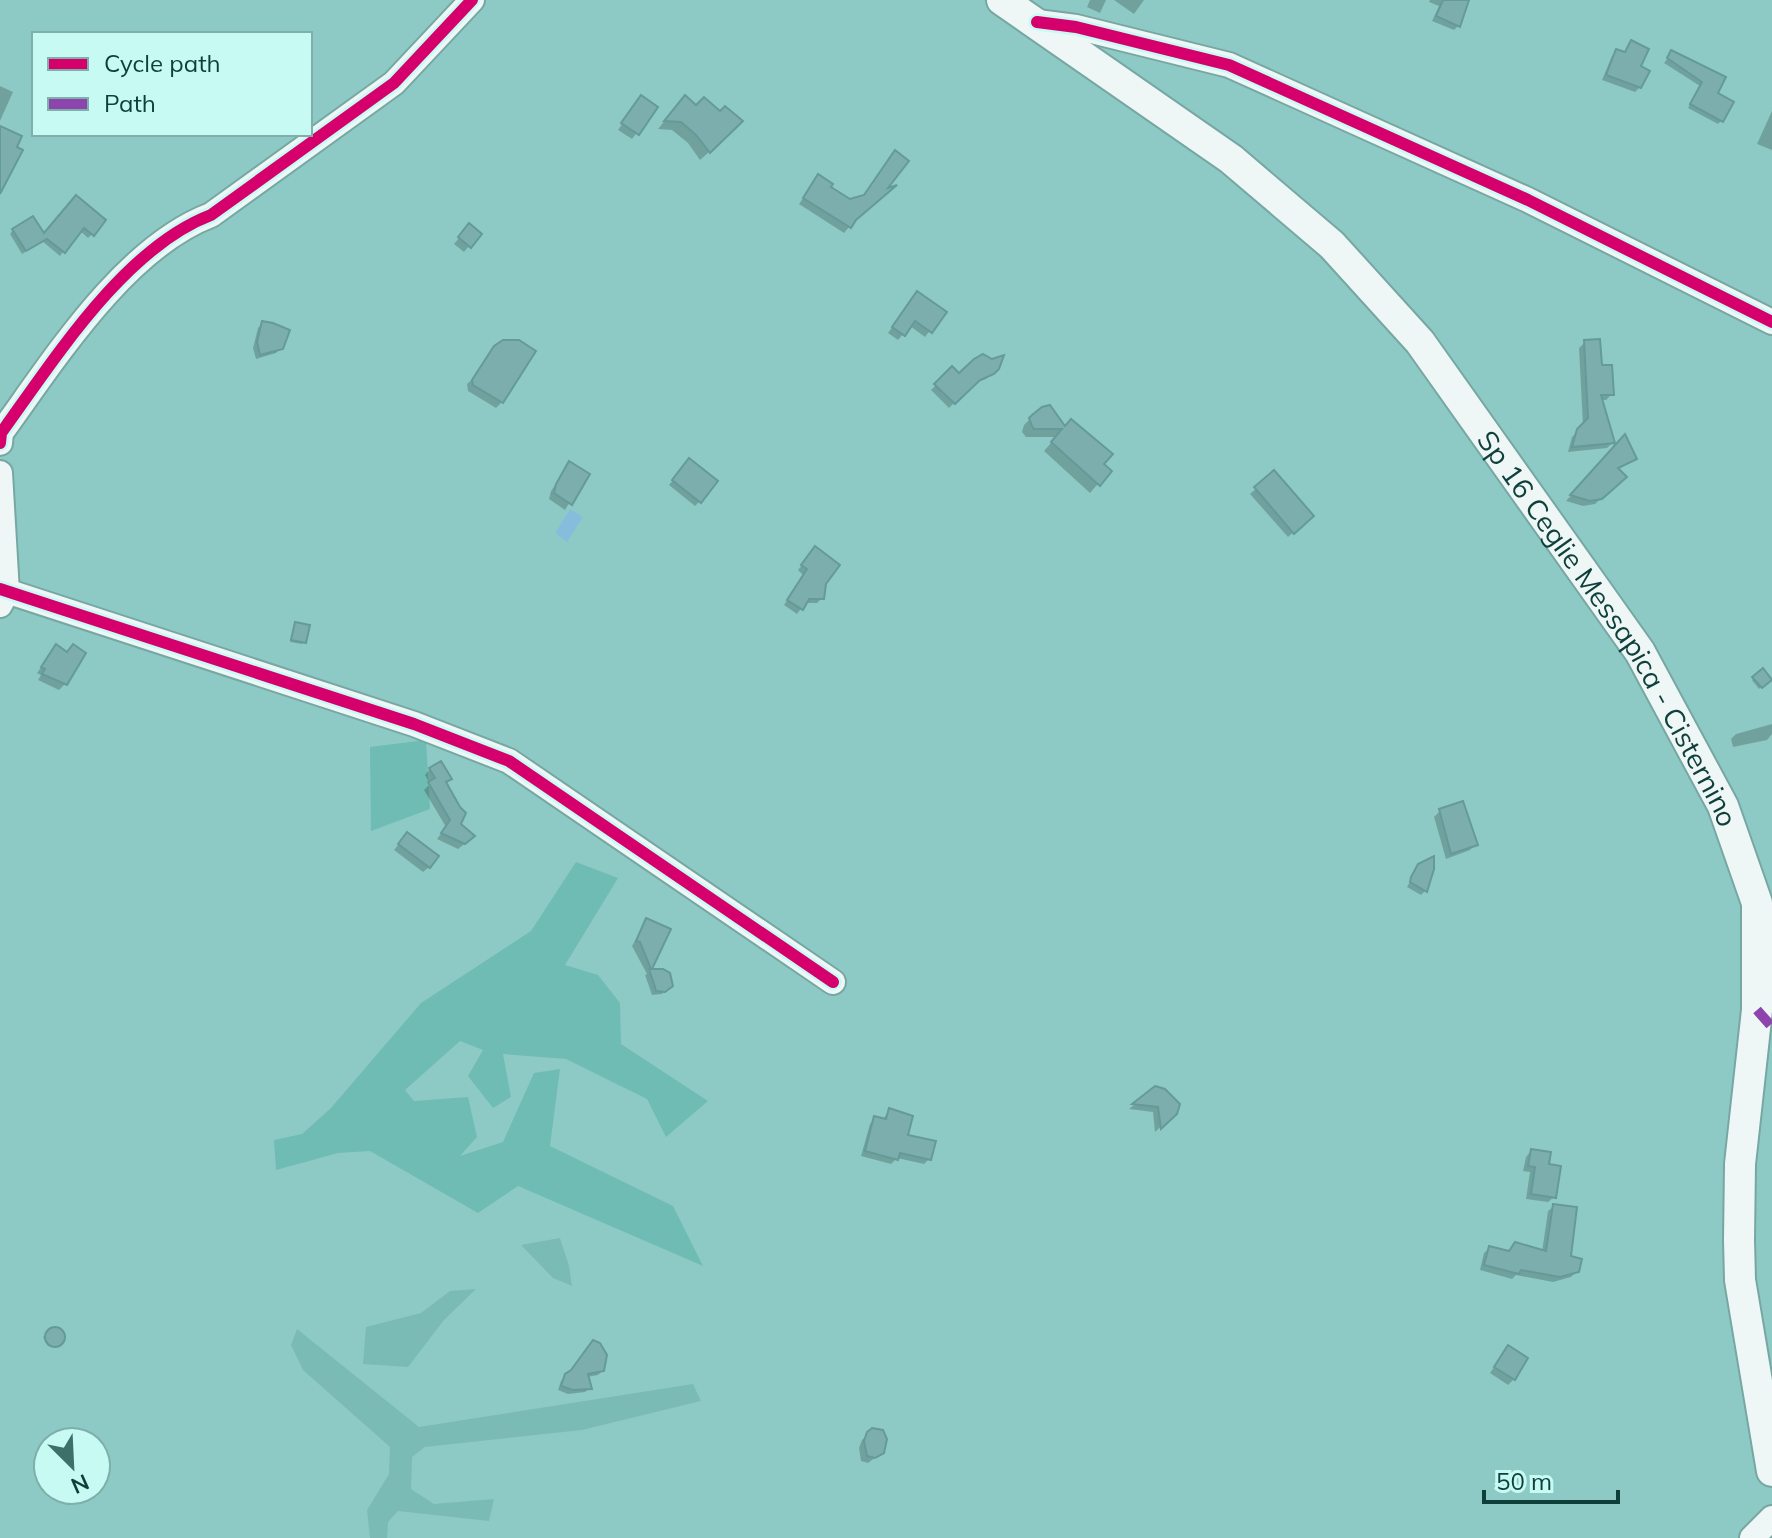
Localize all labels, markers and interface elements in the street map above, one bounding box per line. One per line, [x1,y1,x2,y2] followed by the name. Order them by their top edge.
[32,32,312,136] legend
[104,48,221,78] text: Cycle path
[104,88,156,118] text: Path
[1470,423,1746,831] street label: Sp 16 Ceglie Messapica - Cisternino
[32,1426,112,1506] north arrow
[1484,1454,1618,1504] scale bar
[1496,1466,1552,1496] text: 50 m
[67,1468,93,1500] text: N

